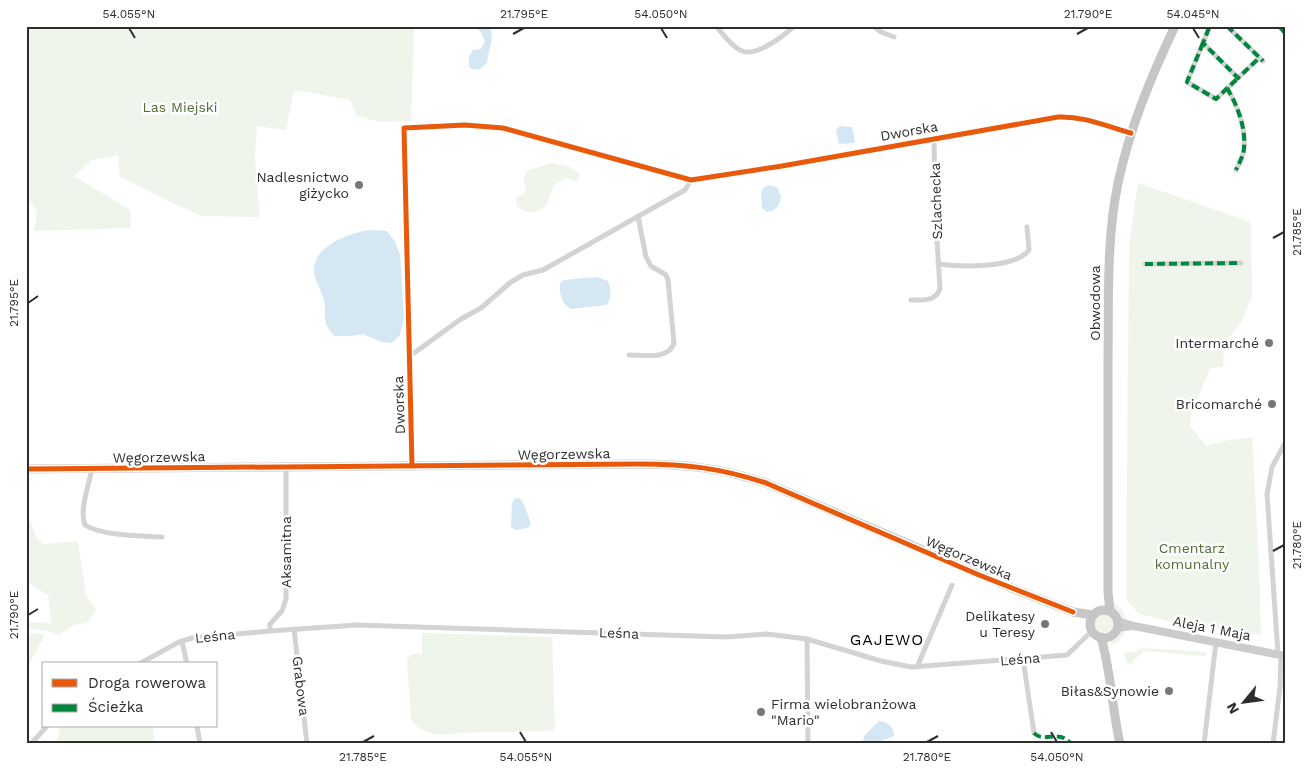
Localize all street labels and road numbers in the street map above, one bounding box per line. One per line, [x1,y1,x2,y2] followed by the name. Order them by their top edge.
[879,118,939,144] street label: Dworska
[927,162,945,240] street label: Szlachecka
[1087,265,1103,341] street label: Obwodowa
[390,375,408,434] street label: Dworska
[518,445,610,463] street label: Węgorzewska
[113,448,205,466] street label: Węgorzewska
[278,516,294,588] street label: Aksamitna
[923,533,1015,583] street label: Węgorzewska
[1172,613,1252,643] street label: Aleja 1 Maja
[599,624,639,642] street label: Leśna
[194,626,236,646] street label: Leśna
[999,649,1041,669] street label: Leśna
[289,655,313,717] street label: Grabowa

